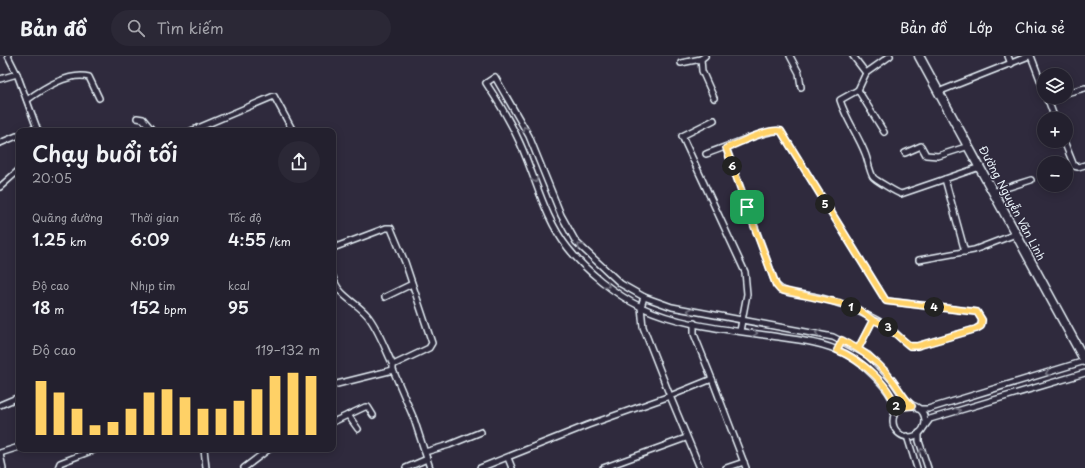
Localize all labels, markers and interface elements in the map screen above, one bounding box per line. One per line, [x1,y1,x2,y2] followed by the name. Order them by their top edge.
[111,10,391,46] search box
[20,14,87,42] text: Bản đồ
[157,16,224,39] text: Tìm kiếm
[125,17,147,39] icon: search
[900,17,947,38] text: Bản đồ
[969,17,993,38] text: Lớp
[1015,17,1065,38] text: Chia sẻ
[1037,68,1073,192] map controls
[1037,68,1073,104] button: layers
[1037,112,1073,148] button: +
[523,126,530,133] one-way arrow
[32,136,178,169] text: Chạy buổi tối
[278,141,320,183] button: share
[975,142,1050,263] street label: Đường Nguyễn Văn Linh
[722,156,742,176] pin: 6
[1037,156,1073,192] button: −
[728,157,736,174] text: 6
[32,168,72,187] text: 20:05
[531,176,539,183] one-way arrow
[730,190,764,224] pin
[815,194,835,214] pin: 5
[821,195,829,212] text: 5
[736,196,758,218] icon: arrive
[32,209,103,226] text: Quãng đường
[130,209,179,226] text: Thời gian
[228,209,262,226] text: Tốc độ
[32,226,66,252] text: 1.25
[130,226,170,252] text: 6:09
[228,226,266,252] text: 4:55
[66,233,86,250] text: km
[266,233,291,250] text: /km
[577,243,585,251] one-way arrow
[32,277,69,294] text: Độ cao
[130,277,175,294] text: Nhịp tim
[228,277,250,294] text: kcal
[603,281,610,288] one-way arrow
[32,294,51,320] text: 18
[130,294,160,320] text: 152
[228,294,249,320] text: 95
[841,297,861,317] pin: 1
[924,297,944,317] pin: 4
[848,298,854,315] text: 1
[930,298,938,315] text: 4
[51,301,64,318] text: m
[160,301,187,318] text: bpm
[686,307,693,315] one-way arrow
[878,317,898,337] pin: 3
[884,318,892,335] text: 3
[752,328,759,337] one-way arrow
[815,329,822,338] one-way arrow
[32,340,76,359] text: Độ cao
[255,340,320,359] text: 119–132 m
[1044,368,1051,376] one-way arrow
[886,396,906,416] pin: 2
[892,397,900,414] text: 2
[954,407,961,416] one-way arrow
[918,447,927,454] one-way arrow

